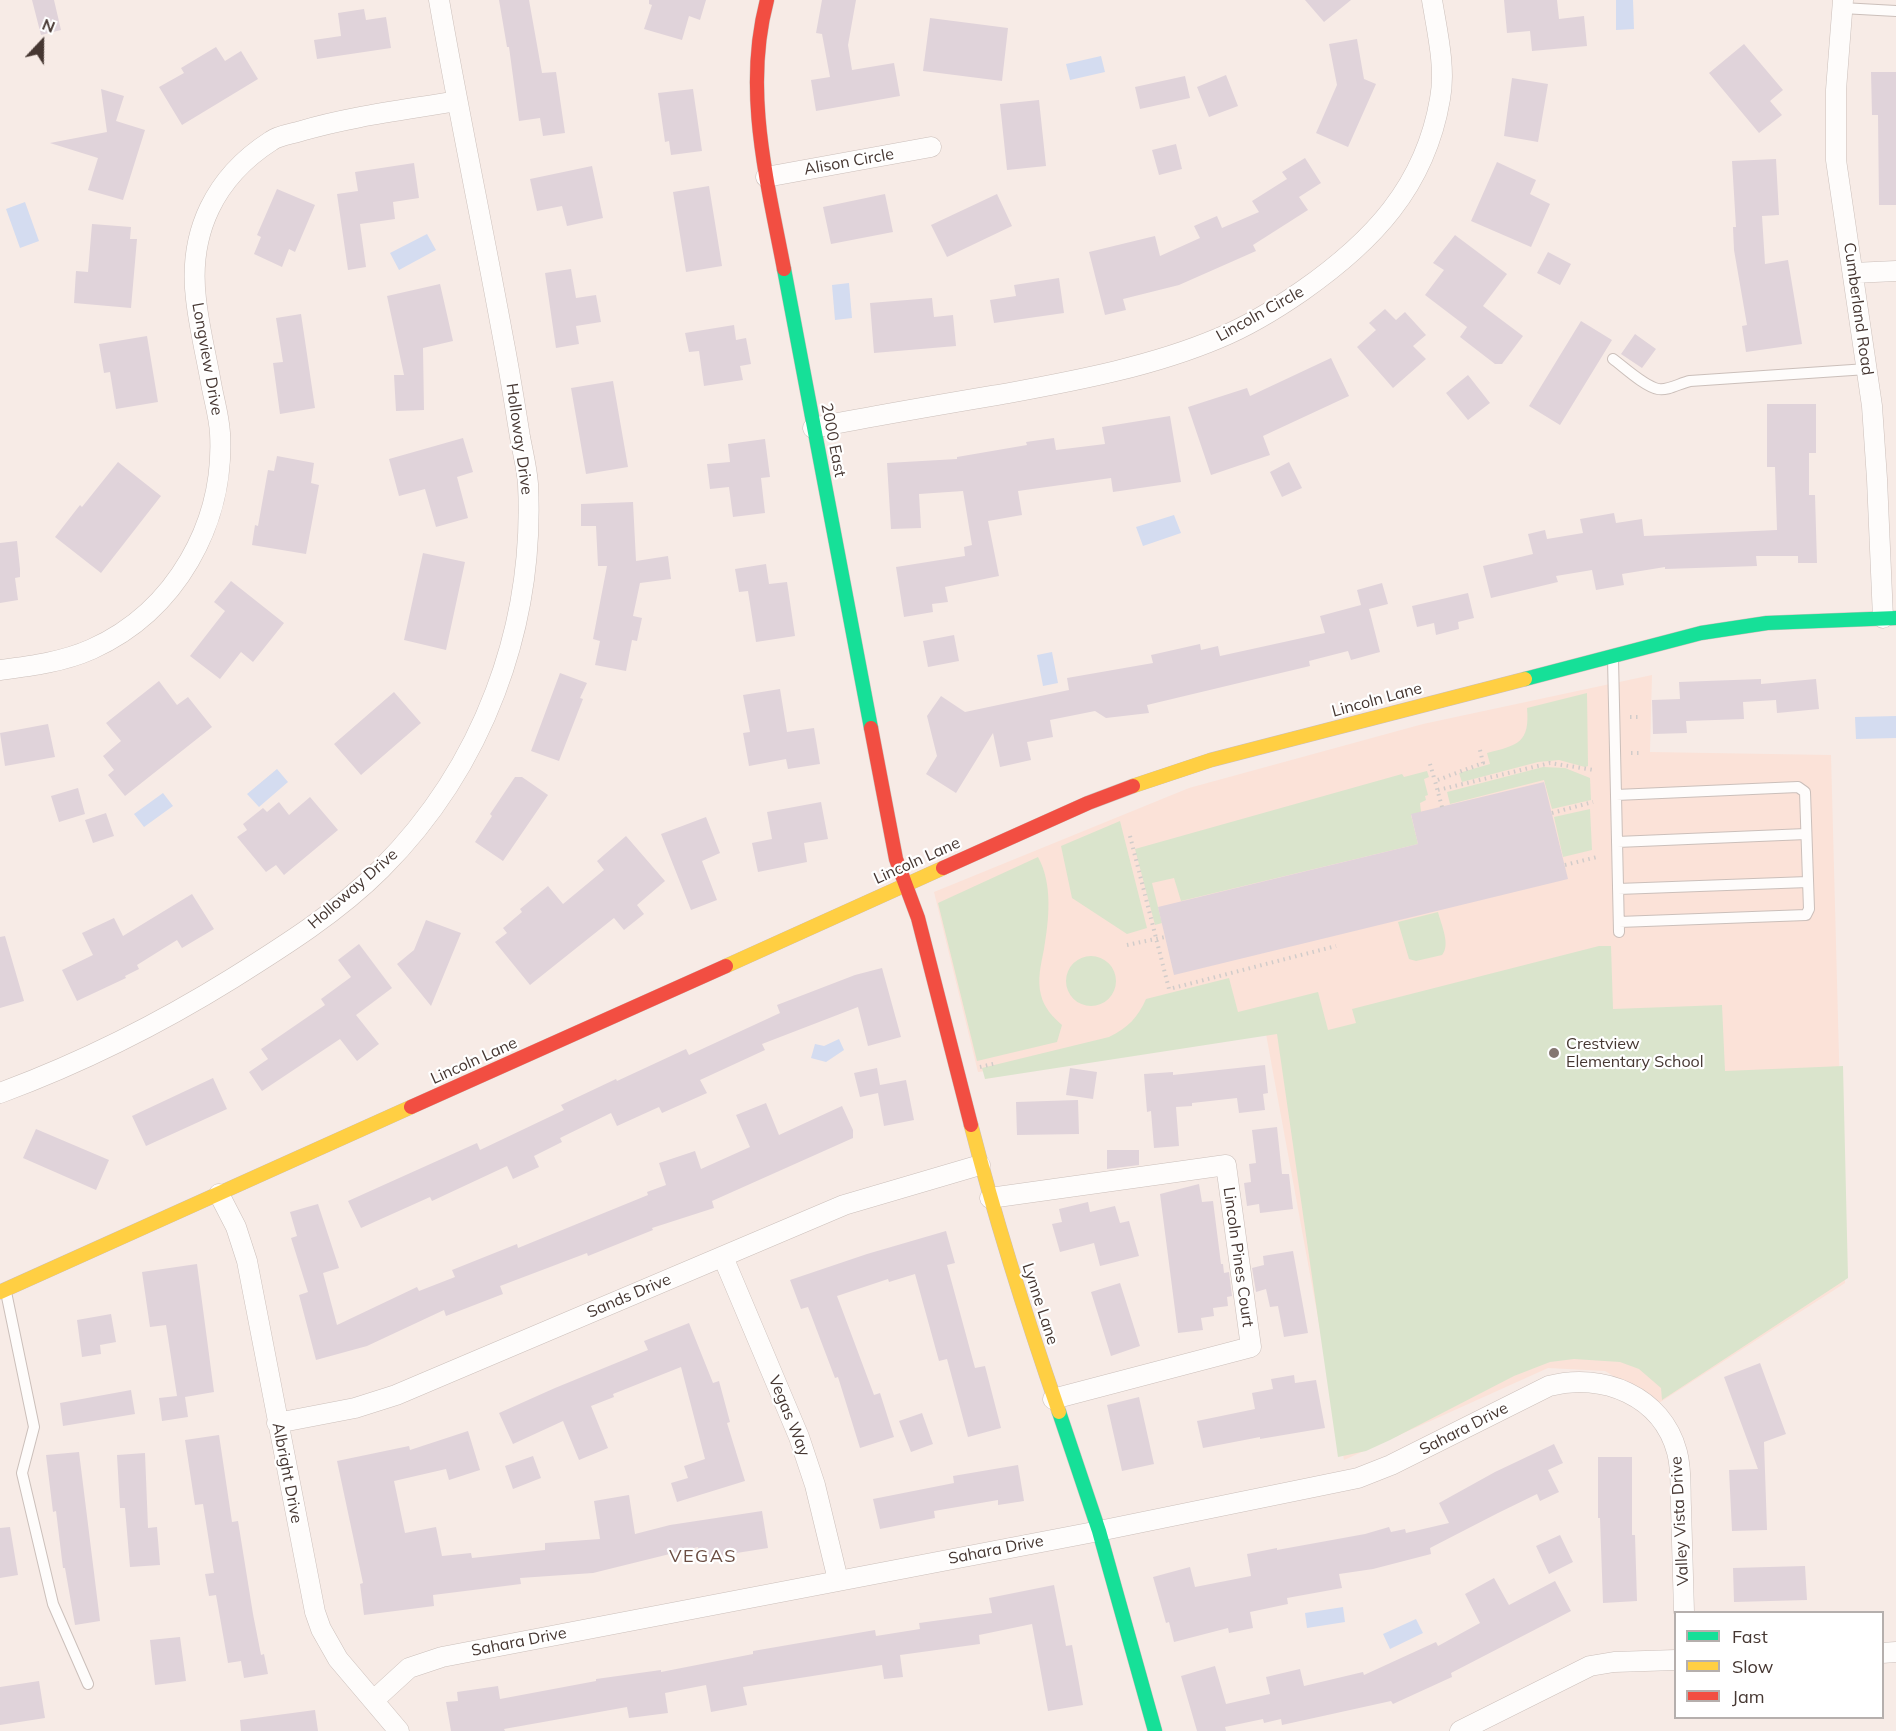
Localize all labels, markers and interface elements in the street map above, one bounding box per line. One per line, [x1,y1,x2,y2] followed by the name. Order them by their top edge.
[12,12,72,72] north arrow
[39,14,58,37] text: N
[803,145,895,179] street label: Alison Circle
[1839,241,1877,377] street label: Cumberland Road
[1213,282,1307,346] street label: Lincoln Circle
[188,301,226,417] street label: Longview Drive
[502,382,536,496] street label: Holloway Drive
[816,401,850,479] street label: 2000 East
[1330,679,1424,721] street label: Lincoln Lane
[871,833,963,889] street label: Lincoln Lane
[304,845,402,933] street label: Holloway Drive
[428,1033,520,1089] street label: Lincoln Lane
[1566,1034,1704,1072] place label: Crestview Elementary School
[1547,1046,1561,1060] marker: Crestview Elementary School
[1219,1186,1257,1328] street label: Lincoln Pines Court
[1018,1261,1062,1347] street label: Lynne Lane
[584,1270,674,1322] street label: Sands Drive
[764,1373,814,1459] street label: Vegas Way
[1417,1398,1511,1460] street label: Sahara Drive
[268,1421,306,1525] street label: Albright Drive
[1667,1456,1693,1586] street label: Valley Vista Drive
[947,1531,1045,1569] street label: Sahara Drive
[669,1546,737,1568] district label: VEGAS
[1674,1611,1884,1719] legend
[470,1623,568,1661] street label: Sahara Drive
[1732,1625,1768,1648] text: Fast
[1732,1655,1773,1678] text: Slow
[1732,1685,1765,1708] text: Jam

